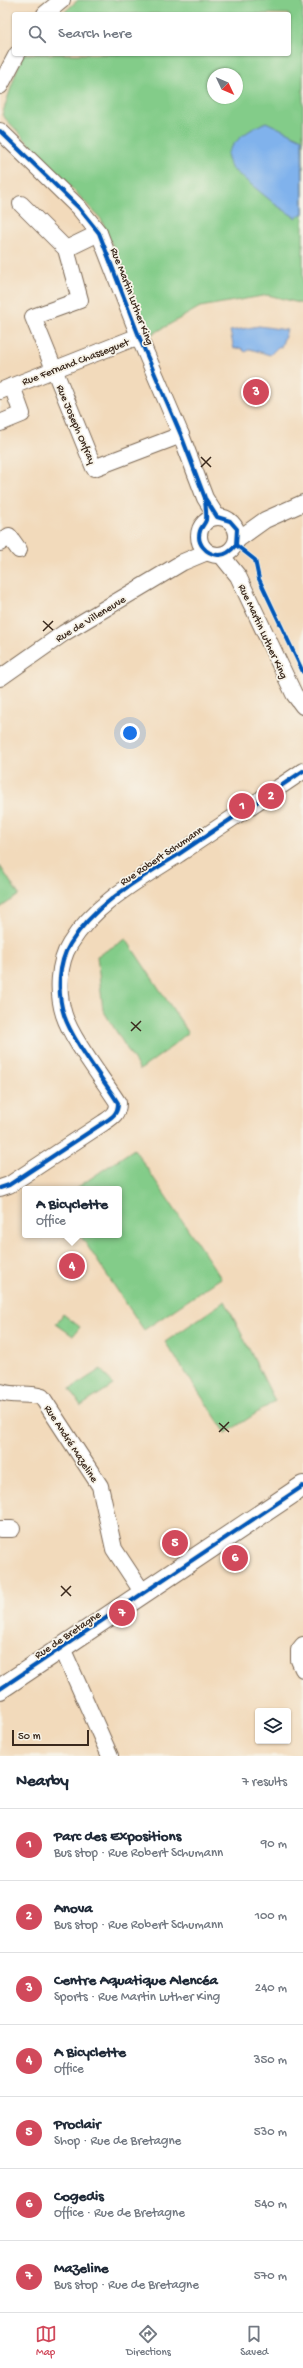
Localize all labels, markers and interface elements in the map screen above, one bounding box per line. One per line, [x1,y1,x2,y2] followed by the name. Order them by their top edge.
[12,12,291,56] search box
[26,23,48,45] icon: search
[58,25,132,43] text: Search here
[207,68,243,104] north arrow
[107,246,155,347] street label: Rue Martin Luther King
[21,336,132,389] street label: Rue Fernand Chasseguet
[243,377,269,407] pin: 3
[53,383,98,467] street label: Rue Joseph Onfray
[235,583,289,681] street label: Rue Martin Luther King
[54,594,128,645] street label: Rue de Villeneuve
[120,723,140,743] your location
[258,781,284,811] pin: 2
[229,791,255,821] pin: 1
[118,824,206,889] street label: Rue Robert Schumann
[22,1186,122,1238] popup
[36,1196,108,1214] text: A Bicyclette
[36,1214,66,1229] text: Office
[59,1251,85,1281] pin: 4
[41,1403,100,1485] street label: Rue André Mazeline
[162,1528,188,1558] pin: 5
[222,1543,248,1573] pin: 6
[109,1598,135,1628] pin: 7
[33,1609,104,1662] street label: Rue de Bretagne
[255,1708,291,1744] map controls
[255,1708,291,1744] button: layers
[12,1728,89,1747] scale bar
[18,1731,40,1743] text: 50 m
[16,1772,69,1792] text: Nearby
[242,1775,287,1790] text: 7 results
[54,1828,181,1846] text: Parc des Expositions
[26,1837,32,1852] text: 1
[261,1837,287,1852] text: 90 m
[54,1846,223,1861] text: Bus stop · Rue Robert Schumann
[54,1900,93,1918] text: Anova
[26,1909,32,1924] text: 2
[255,1909,287,1924] text: 100 m
[54,1918,223,1933] text: Bus stop · Rue Robert Schumann
[54,1972,218,1990] text: Centre Aquatique Alencéa
[26,1981,32,1996] text: 3
[255,1981,287,1996] text: 240 m
[54,1990,220,2005] text: Sports · Rue Martin Luther King
[54,2044,126,2062] text: A Bicyclette
[26,2053,32,2068] text: 4
[254,2053,287,2068] text: 350 m
[54,2062,84,2077] text: Office
[54,2116,101,2134] text: Proclair
[26,2125,32,2140] text: 5
[254,2125,287,2140] text: 530 m
[54,2134,181,2149] text: Shop · Rue de Bretagne
[54,2188,104,2206] text: Cogedis
[26,2197,32,2212] text: 6
[254,2197,287,2212] text: 540 m
[54,2206,185,2221] text: Office · Rue de Bretagne
[54,2260,109,2278] text: Mazeline
[26,2269,32,2284] text: 7
[254,2269,287,2284] text: 570 m
[54,2278,199,2293] text: Bus stop · Rue de Bretagne
[35,2323,57,2359] tab: Map
[126,2323,171,2359] tab: Directions
[240,2323,268,2359] tab: Saved

